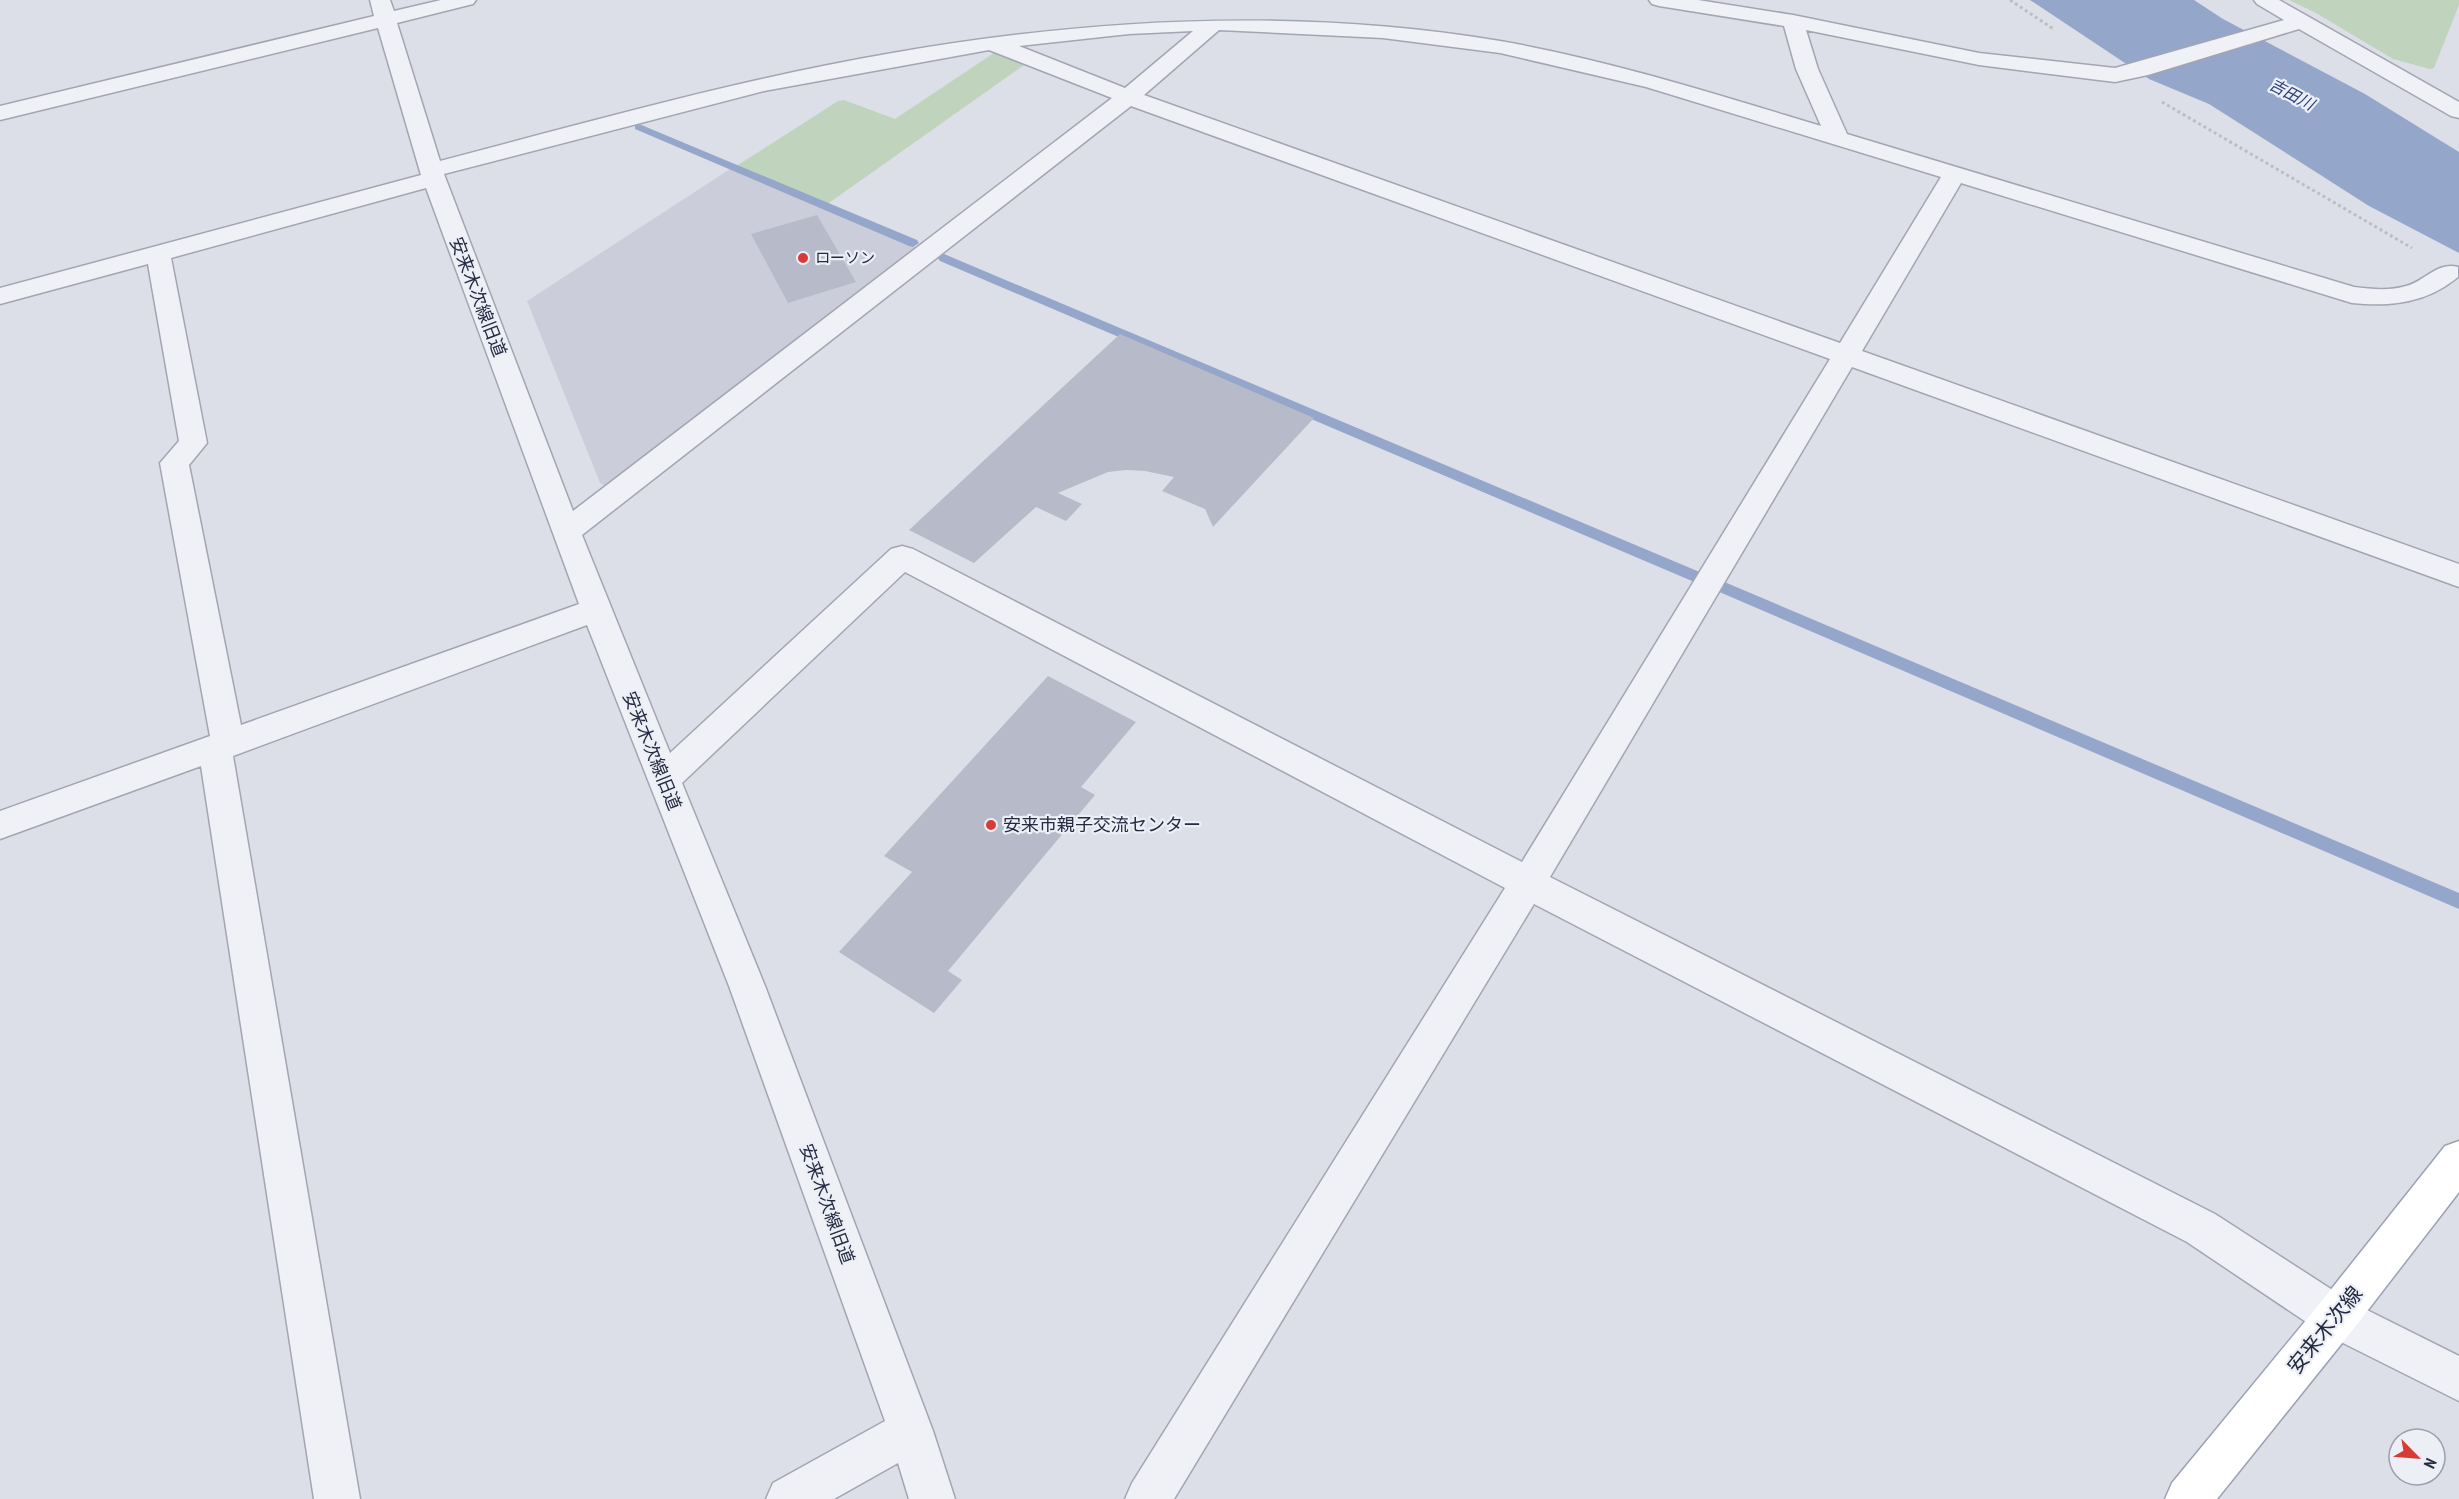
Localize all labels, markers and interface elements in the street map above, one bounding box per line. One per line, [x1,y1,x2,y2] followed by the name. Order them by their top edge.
[2266,74,2320,115] water label: 吉田川
[445,234,512,360] street label: 安来木次線旧道
[815,248,875,267] place label: ローソン
[796,251,810,265] marker: ローソン
[618,688,687,814] street label: 安来木次線旧道
[1003,813,1201,836] place label: 安来市親子交流センター
[984,818,998,832] marker: 安来市親子交流センター
[795,1141,860,1267] street label: 安来木次線旧道
[2281,1280,2368,1379] street label: 安来木次線
[2387,1427,2447,1487] north arrow
[2420,1455,2441,1471] text: N

